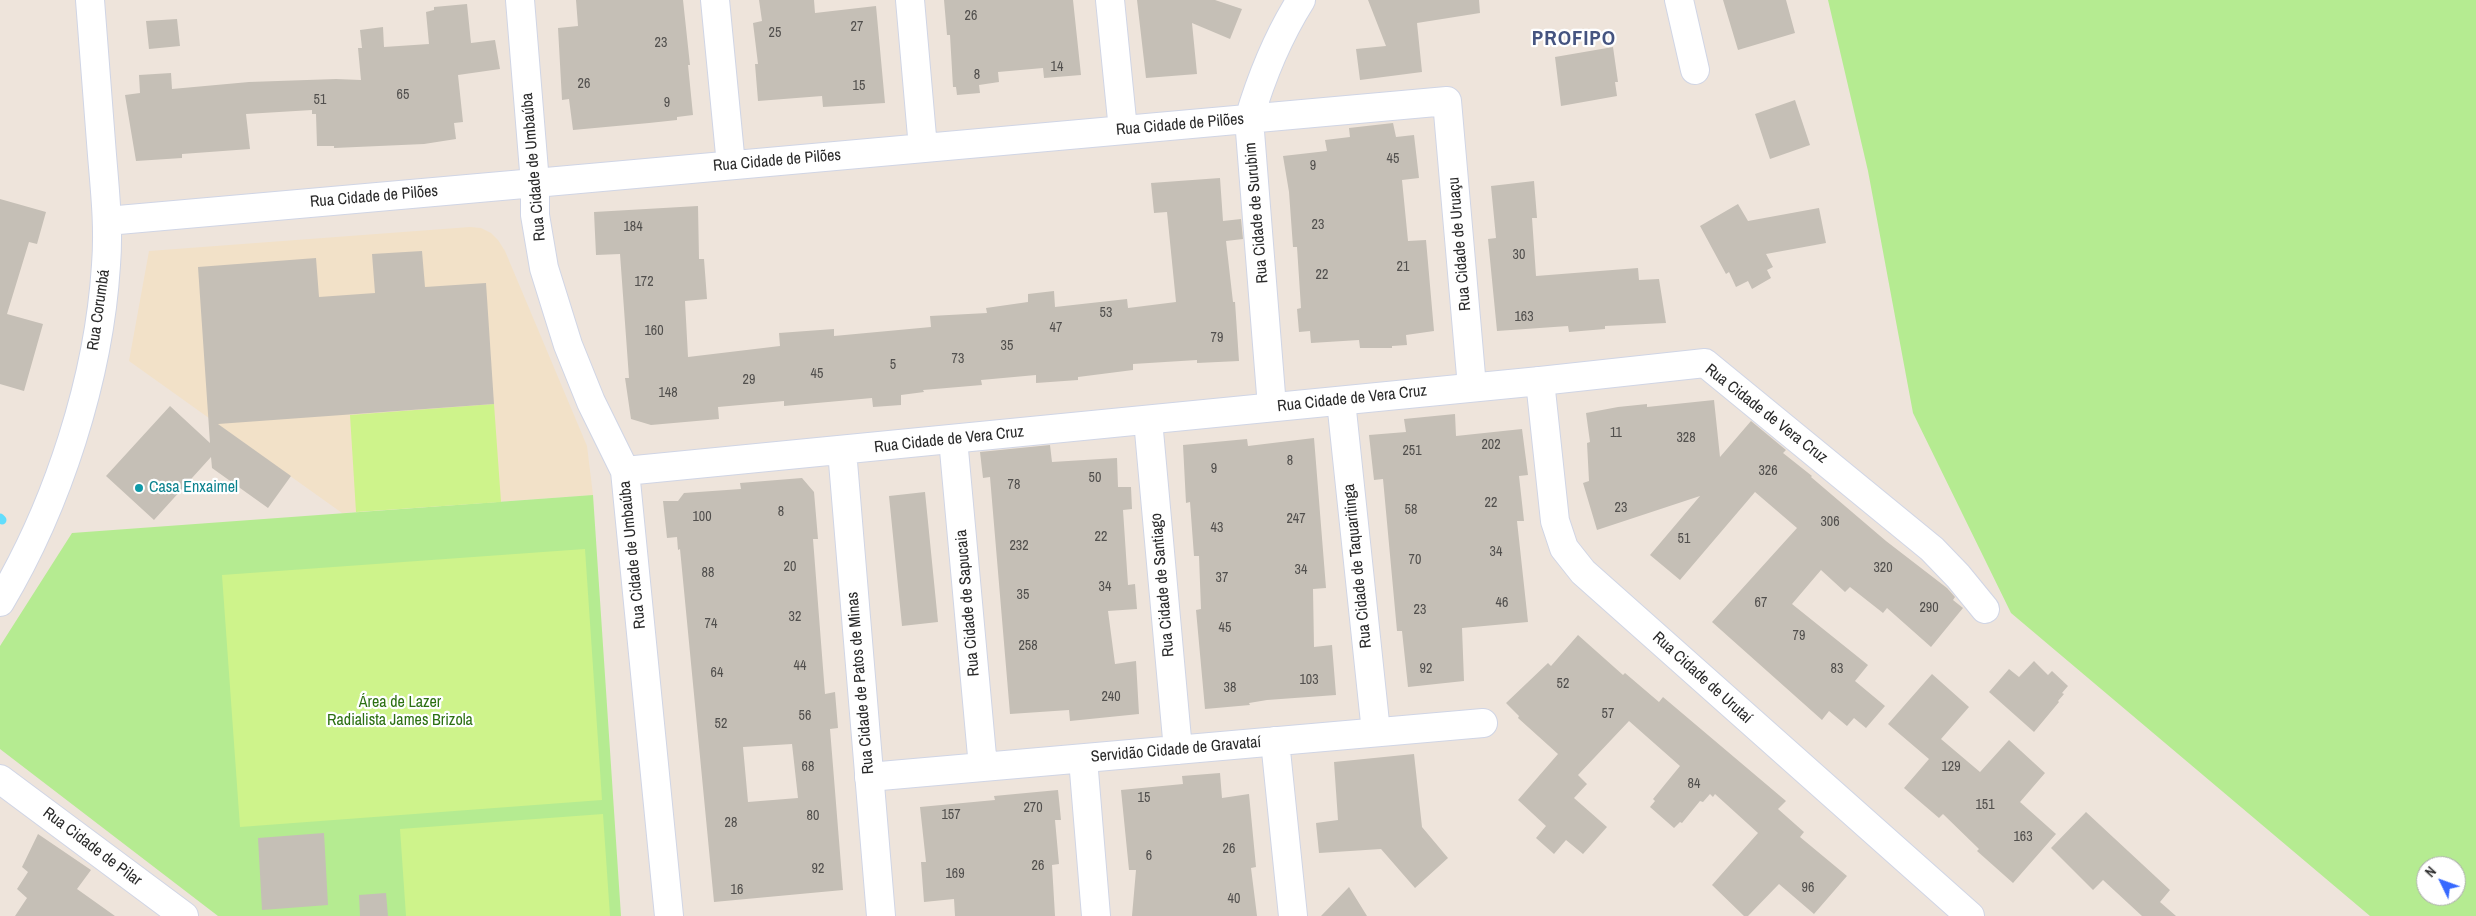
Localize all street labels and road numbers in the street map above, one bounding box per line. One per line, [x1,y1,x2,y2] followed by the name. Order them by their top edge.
[518,92,550,242] street label: Rua Cidade de Umbaúba
[1115,110,1245,140] street label: Rua Cidade de Pilões
[1241,142,1273,284] street label: Rua Cidade de Surubim
[712,146,842,176] street label: Rua Cidade de Pilões
[1445,176,1475,312] street label: Rua Cidade de Uruaçu
[309,182,439,212] street label: Rua Cidade de Pilões
[84,268,114,352] street label: Rua Corumbá
[1701,360,1831,468] street label: Rua Cidade de Vera Cruz
[1276,382,1428,416] street label: Rua Cidade de Vera Cruz
[873,423,1025,457] street label: Rua Cidade de Vera Cruz
[616,480,650,630] street label: Rua Cidade de Umbaúba
[1340,483,1376,649] street label: Rua Cidade de Taquaritinga
[1147,512,1179,658] street label: Rua Cidade de Santiago
[952,529,984,677] street label: Rua Cidade de Sapucaia
[843,591,879,775] street label: Rua Cidade de Patos de Minas
[1648,628,1756,728] street label: Rua Cidade de Urutaí
[1090,733,1262,767] street label: Servidão Cidade de Gravataí
[39,804,145,890] street label: Rua Cidade de Pilar

